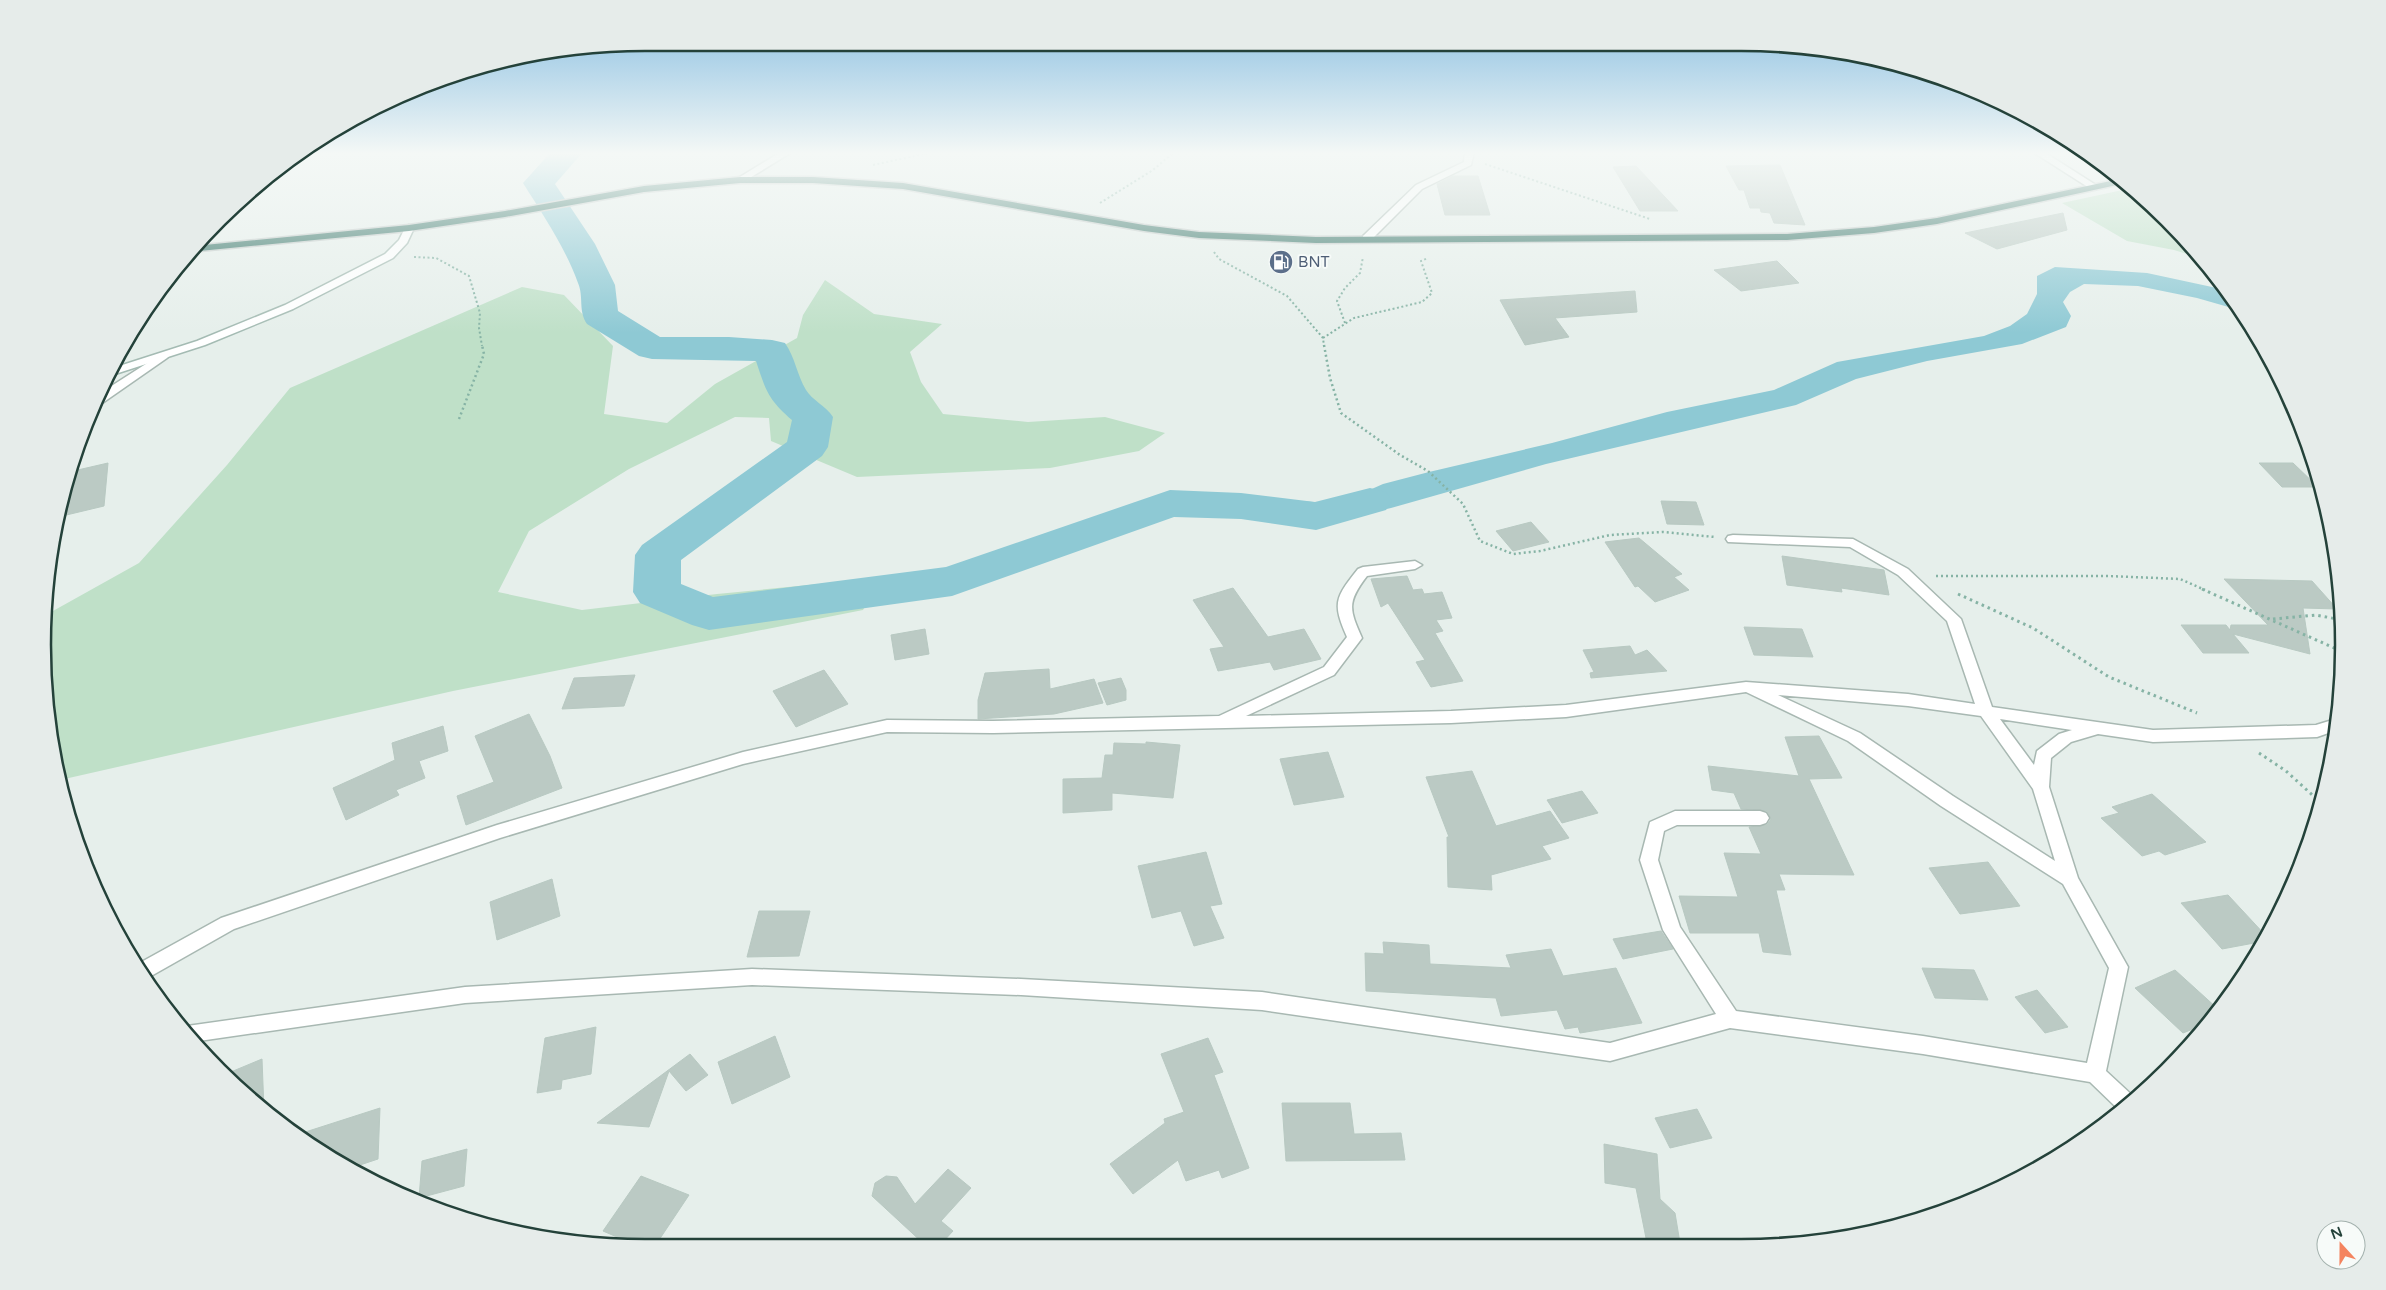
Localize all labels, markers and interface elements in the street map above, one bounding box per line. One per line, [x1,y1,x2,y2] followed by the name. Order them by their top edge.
[1268,249,1294,275] fuel station icon: BNT
[1298,253,1330,271] place label: BNT
[2316,1220,2366,1270] north arrow
[2328,1223,2345,1243] text: N

